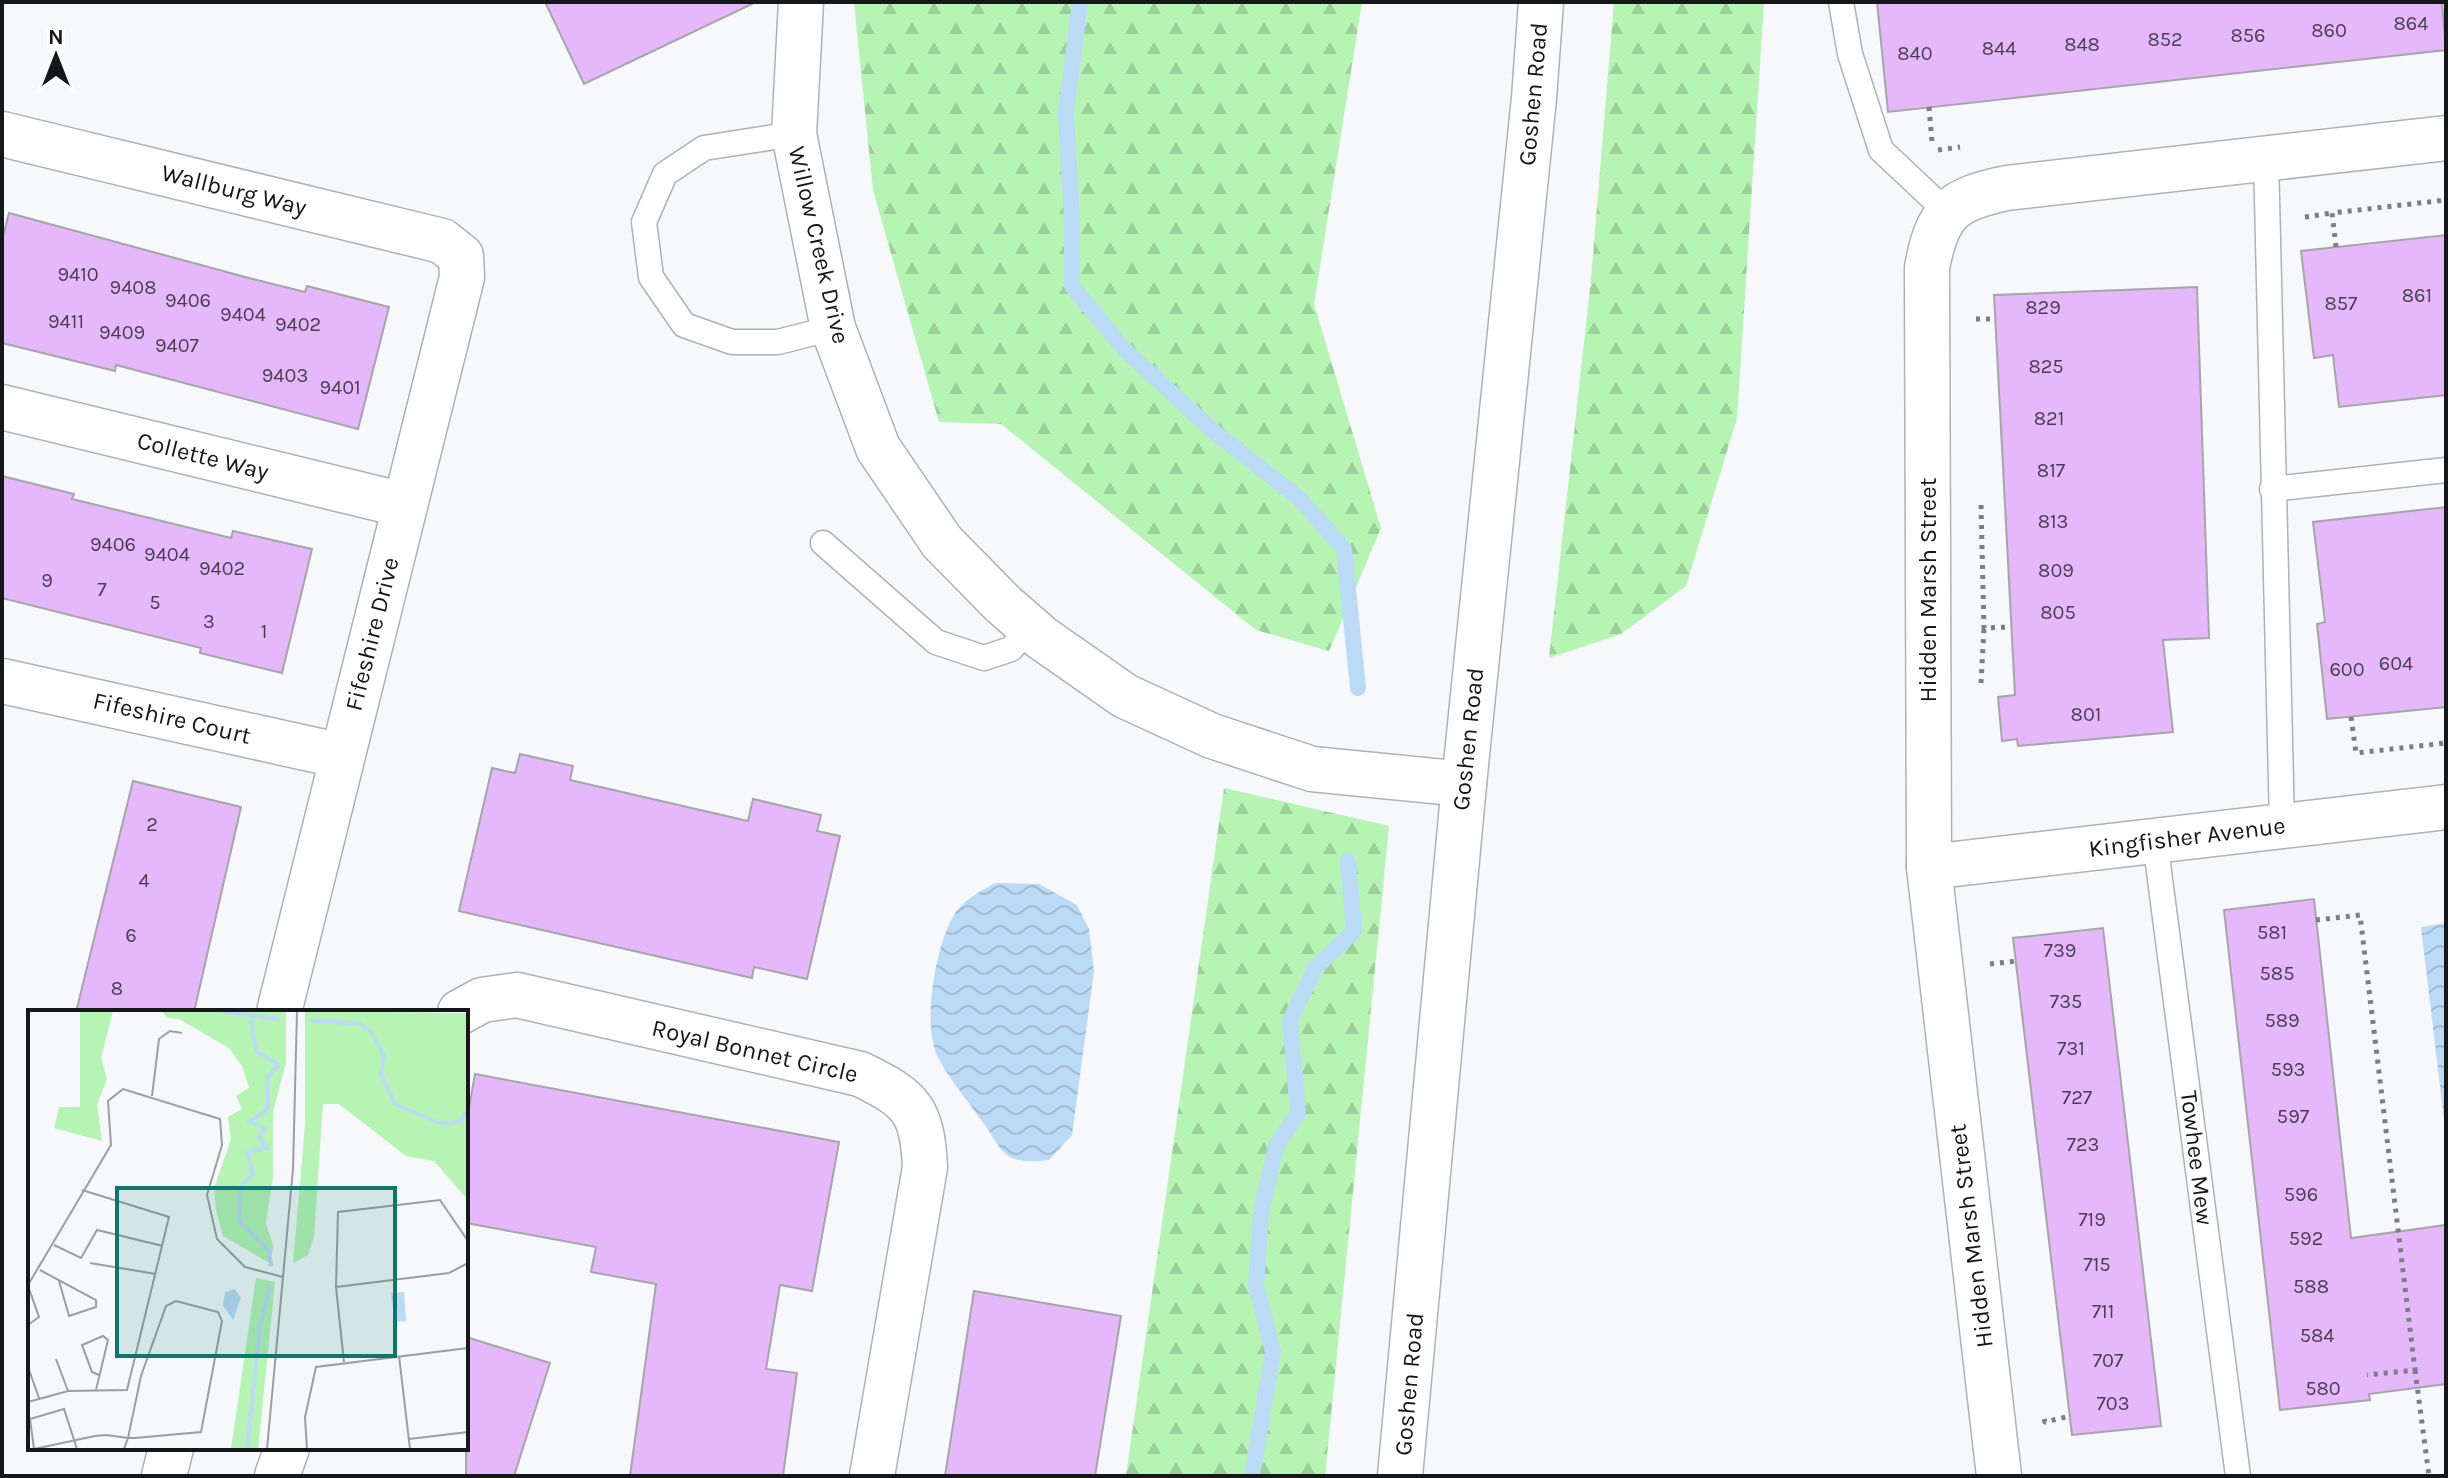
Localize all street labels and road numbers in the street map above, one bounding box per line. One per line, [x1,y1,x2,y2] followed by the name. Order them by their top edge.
[1513,21,1553,167] street label: Goshen Road
[783,144,855,346] street label: Willow Creek Drive
[158,158,310,222] street label: Wallburg Way
[134,426,272,486] street label: Collette Way
[1914,477,1942,703] street label: Hidden Marsh Street
[339,554,405,714] street label: Fifeshire Drive
[1447,666,1489,812] street label: Goshen Road
[90,686,254,750] street label: Fifeshire Court
[2087,811,2287,863] street label: Kingfisher Avenue
[649,1014,861,1088] street label: Royal Bonnet Circle
[2175,1089,2219,1227] street label: Towhee Mew
[1943,1123,1999,1349] street label: Hidden Marsh Street
[1389,1311,1429,1457] street label: Goshen Road

